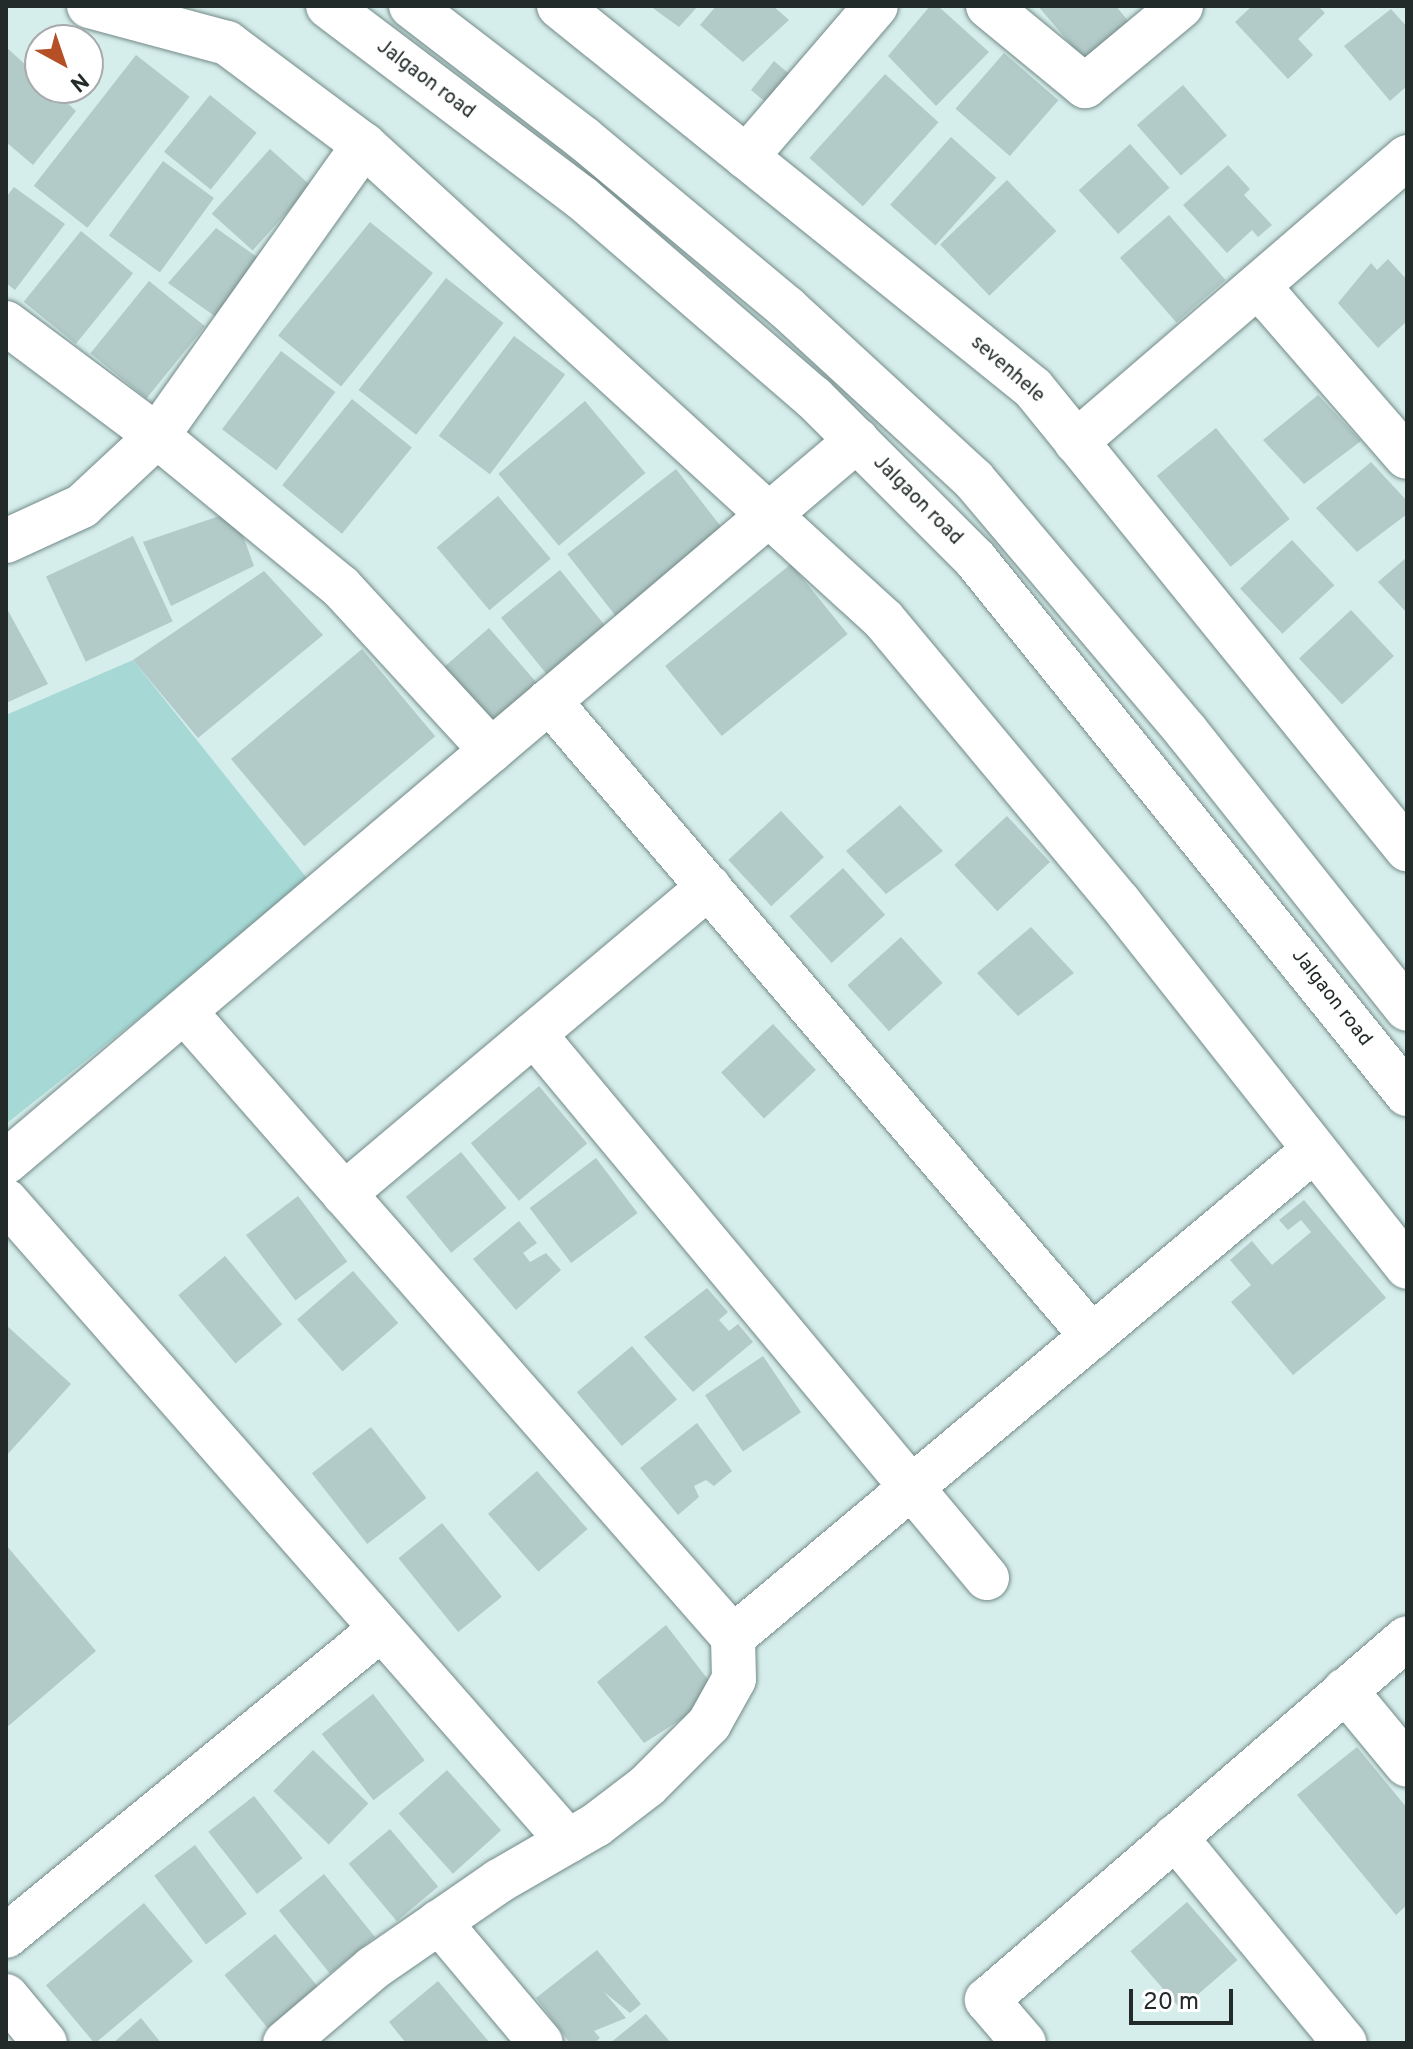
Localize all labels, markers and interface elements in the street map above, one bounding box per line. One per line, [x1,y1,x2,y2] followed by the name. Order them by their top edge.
[24,24,104,104] north arrow
[371,35,479,125] street label: Jalgaon road
[64,66,93,97] text: N
[965,331,1049,409] street label: sevenhele
[867,451,967,551] street label: Jalgaon road
[1286,945,1376,1051] street label: Jalgaon road
[1133,1973,1237,2023] scale bar
[1143,1988,1199,2018] text: 20 m

